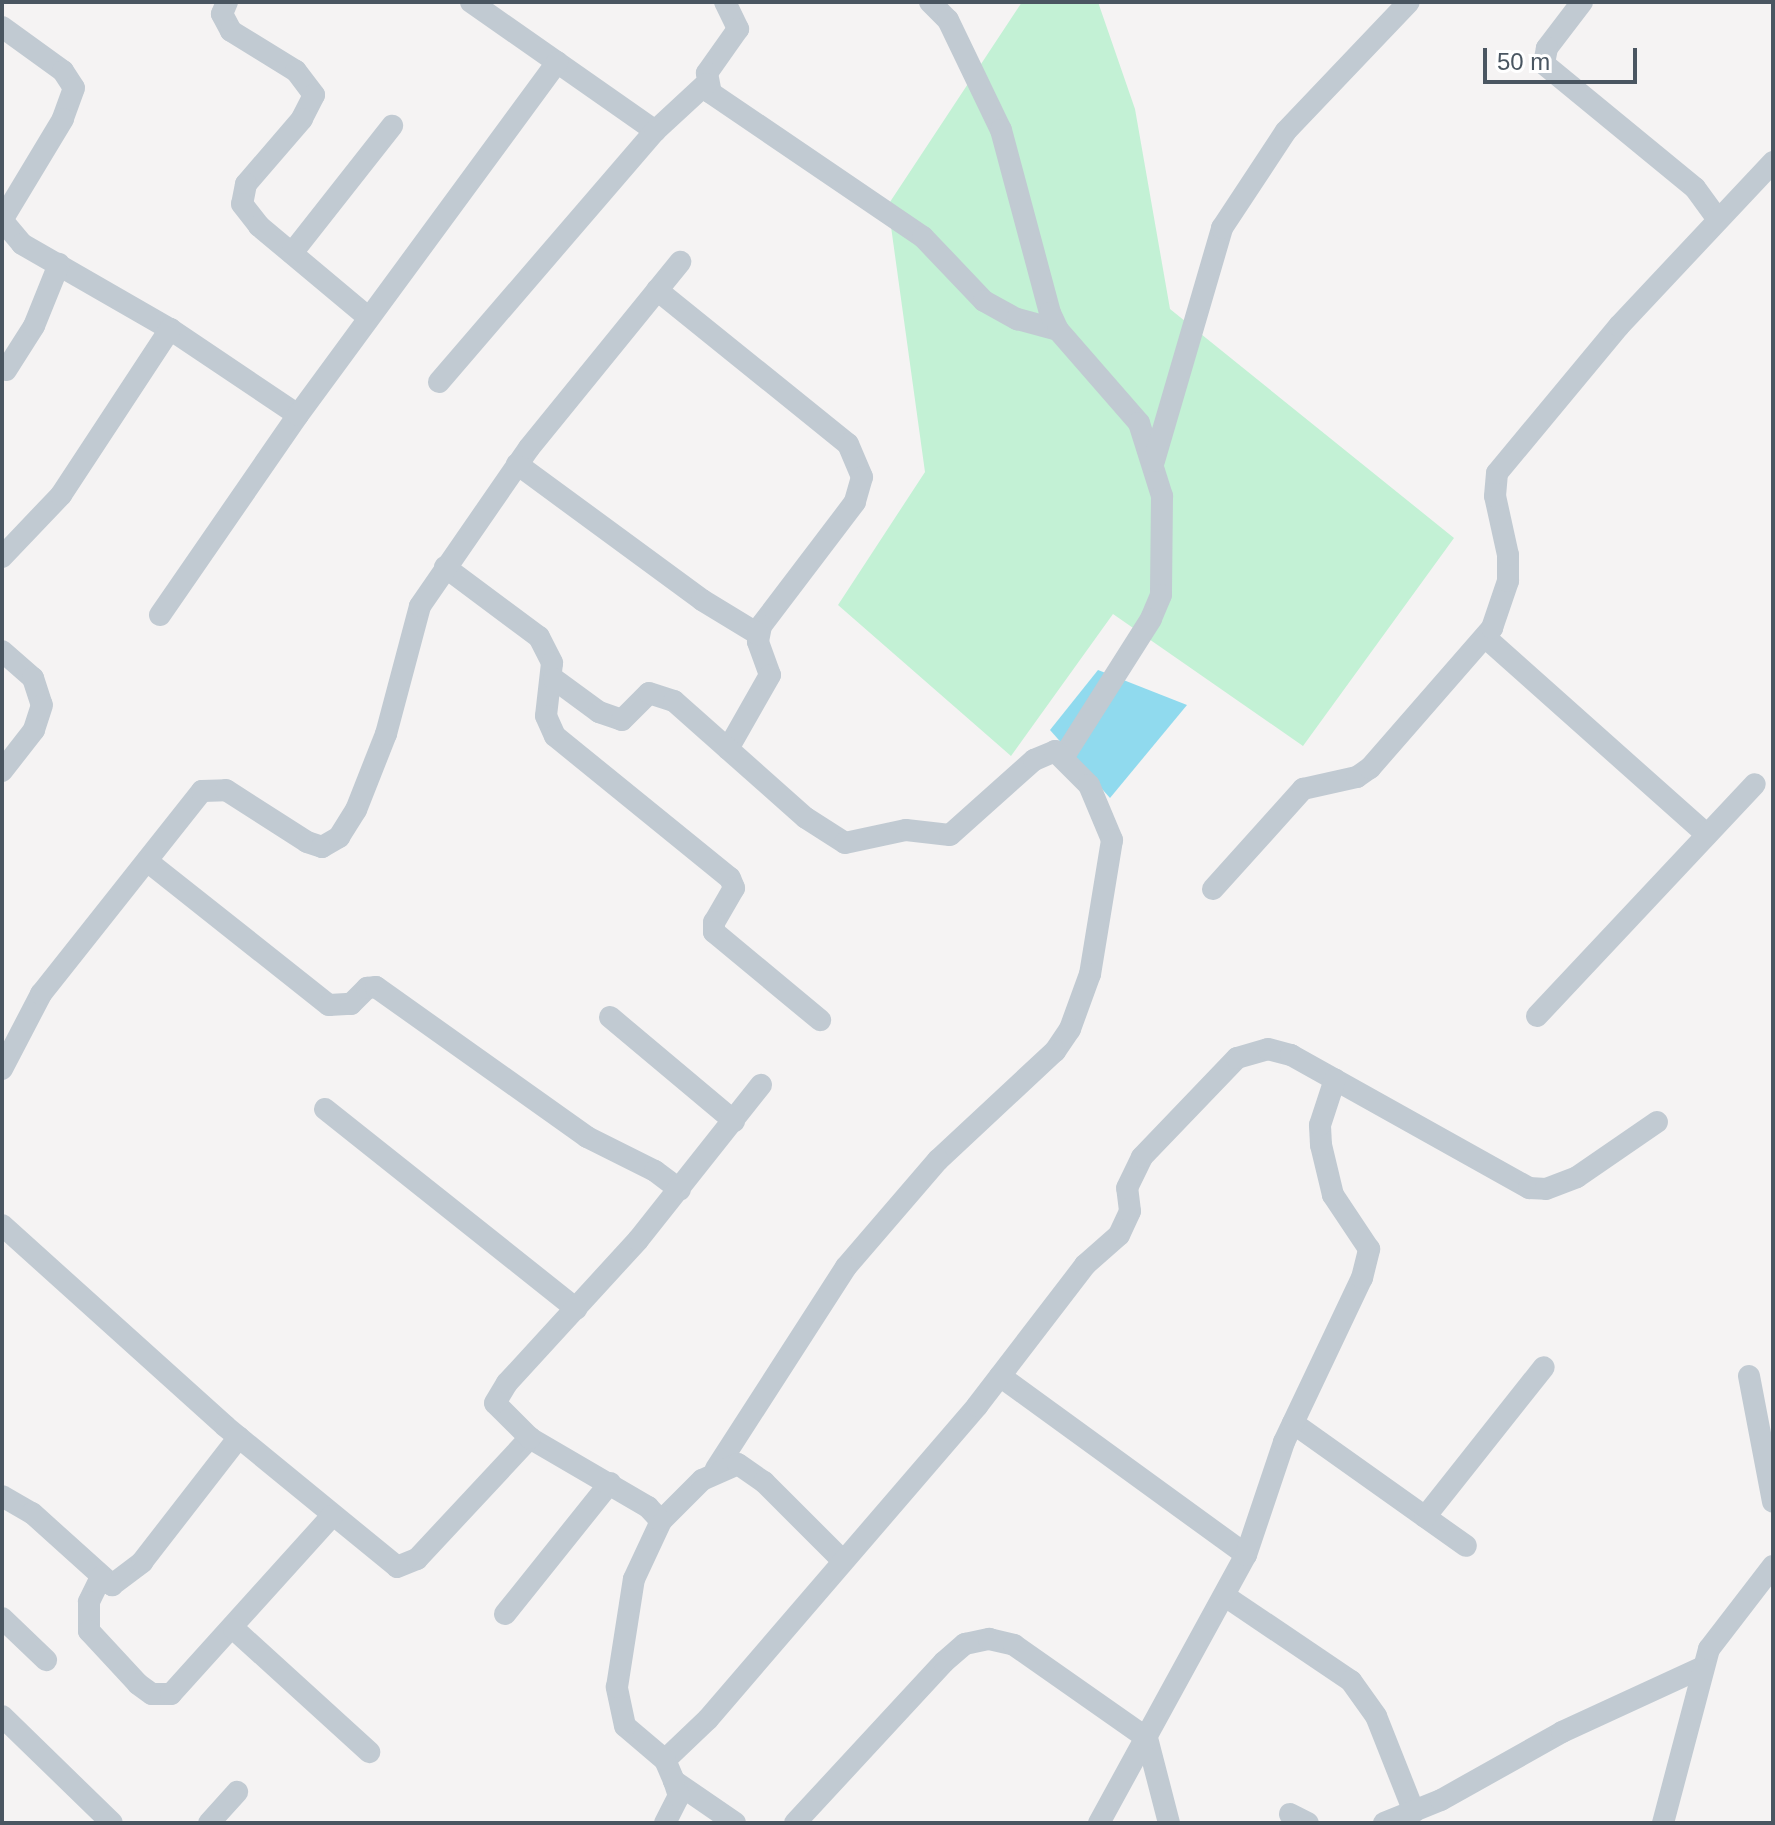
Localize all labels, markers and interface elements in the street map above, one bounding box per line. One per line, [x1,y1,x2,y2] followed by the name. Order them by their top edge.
[1487,32,1641,82] scale bar
[1497,48,1550,75] text: 50 m

